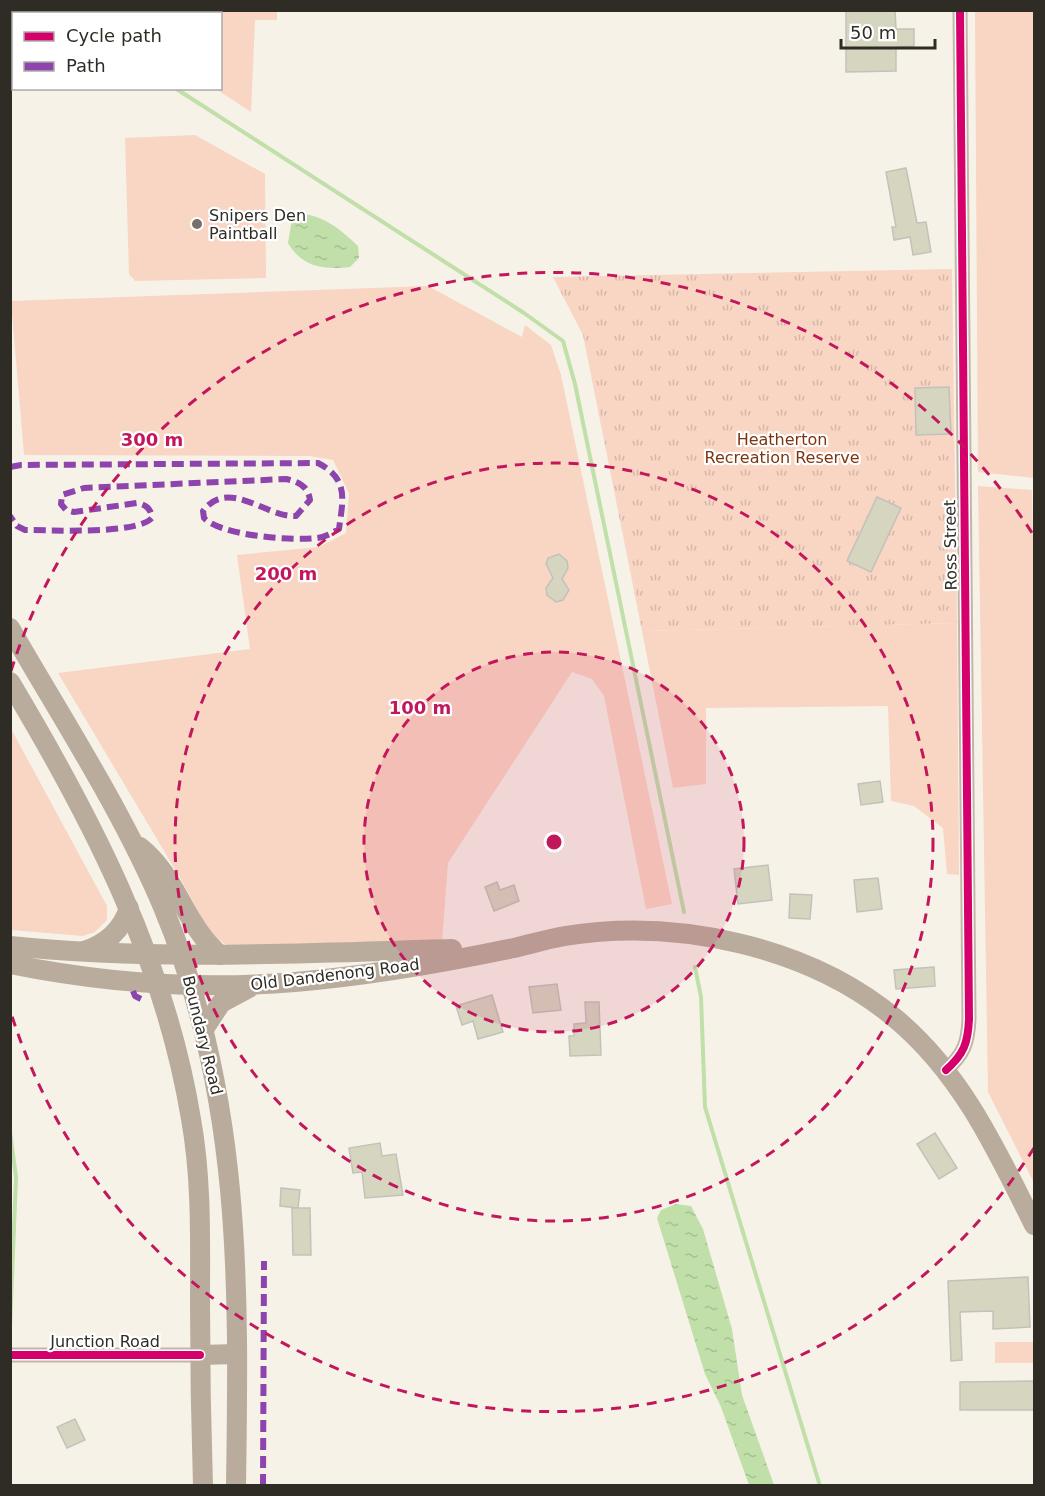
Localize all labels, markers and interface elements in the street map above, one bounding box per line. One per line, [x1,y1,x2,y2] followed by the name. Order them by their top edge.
[12,12,222,90] legend
[841,12,936,50] scale bar
[850,22,896,43] text: 50 m
[66,25,162,46] text: Cycle path
[66,55,106,76] text: Path
[209,206,306,243] place label: Snipers Den Paintball
[190,217,204,231] marker: Snipers Den Paintball
[121,429,183,450] text: 300 m
[705,430,859,467] park label: Heatherton Recreation Reserve
[940,500,961,590] street label: Ross Street
[255,563,317,584] text: 200 m
[389,697,451,718] text: 100 m
[544,832,564,852] centre of rings
[250,955,421,994] street label: Old Dandenong Road
[179,973,227,1097] street label: Boundary Road
[49,1332,160,1351] street label: Junction Road

